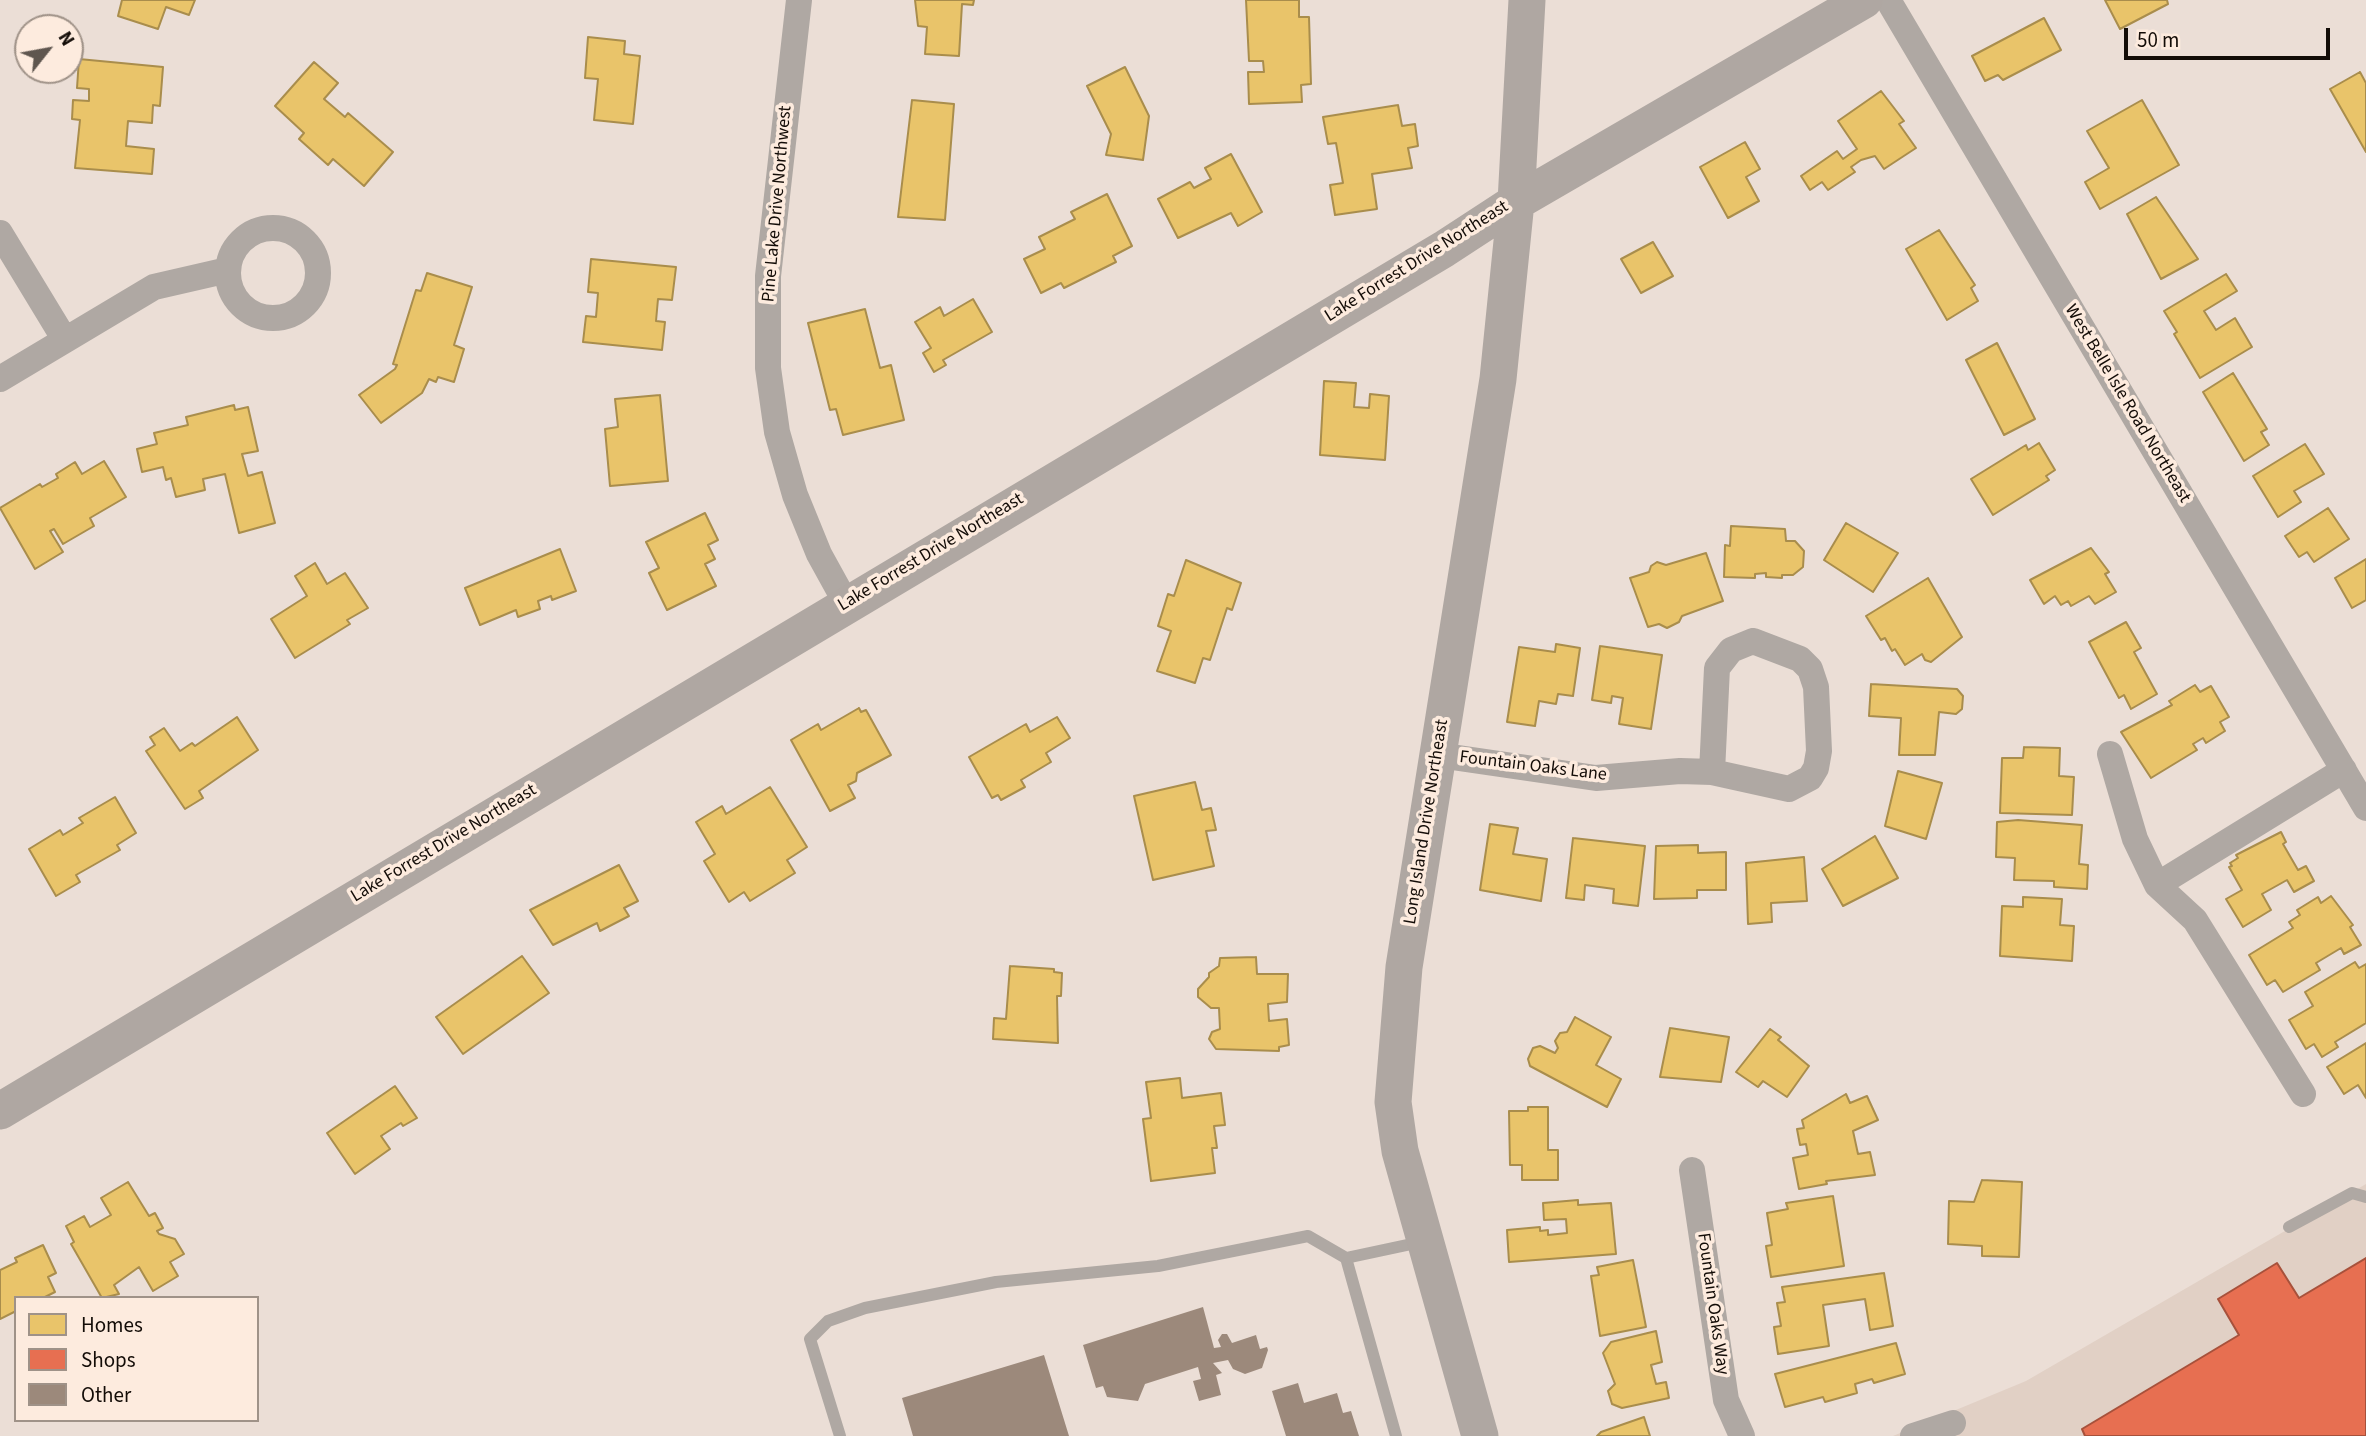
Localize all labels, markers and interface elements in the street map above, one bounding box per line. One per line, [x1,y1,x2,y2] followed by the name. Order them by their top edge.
[14,14,84,84] north arrow
[2128,14,2334,58] scale bar
[2137,25,2179,55] text: 50 m
[51,27,81,51] text: N
[759,105,797,303] street label: Pine Lake Drive Northwest
[1321,197,1513,327] street label: Lake Forrest Drive Northeast
[2059,301,2195,507] street label: West Belle Isle Road Northeast
[834,489,1028,617] street label: Lake Forrest Drive Northeast
[1400,718,1454,926] street label: Long Island Drive Northeast
[1458,747,1608,787] street label: Fountain Oaks Lane
[347,780,541,908] street label: Lake Forrest Drive Northeast
[1691,1232,1733,1376] street label: Fountain Oaks Way
[14,1296,259,1422] legend
[81,1310,143,1340] text: Homes
[81,1345,135,1375] text: Shops
[81,1380,131,1410] text: Other

